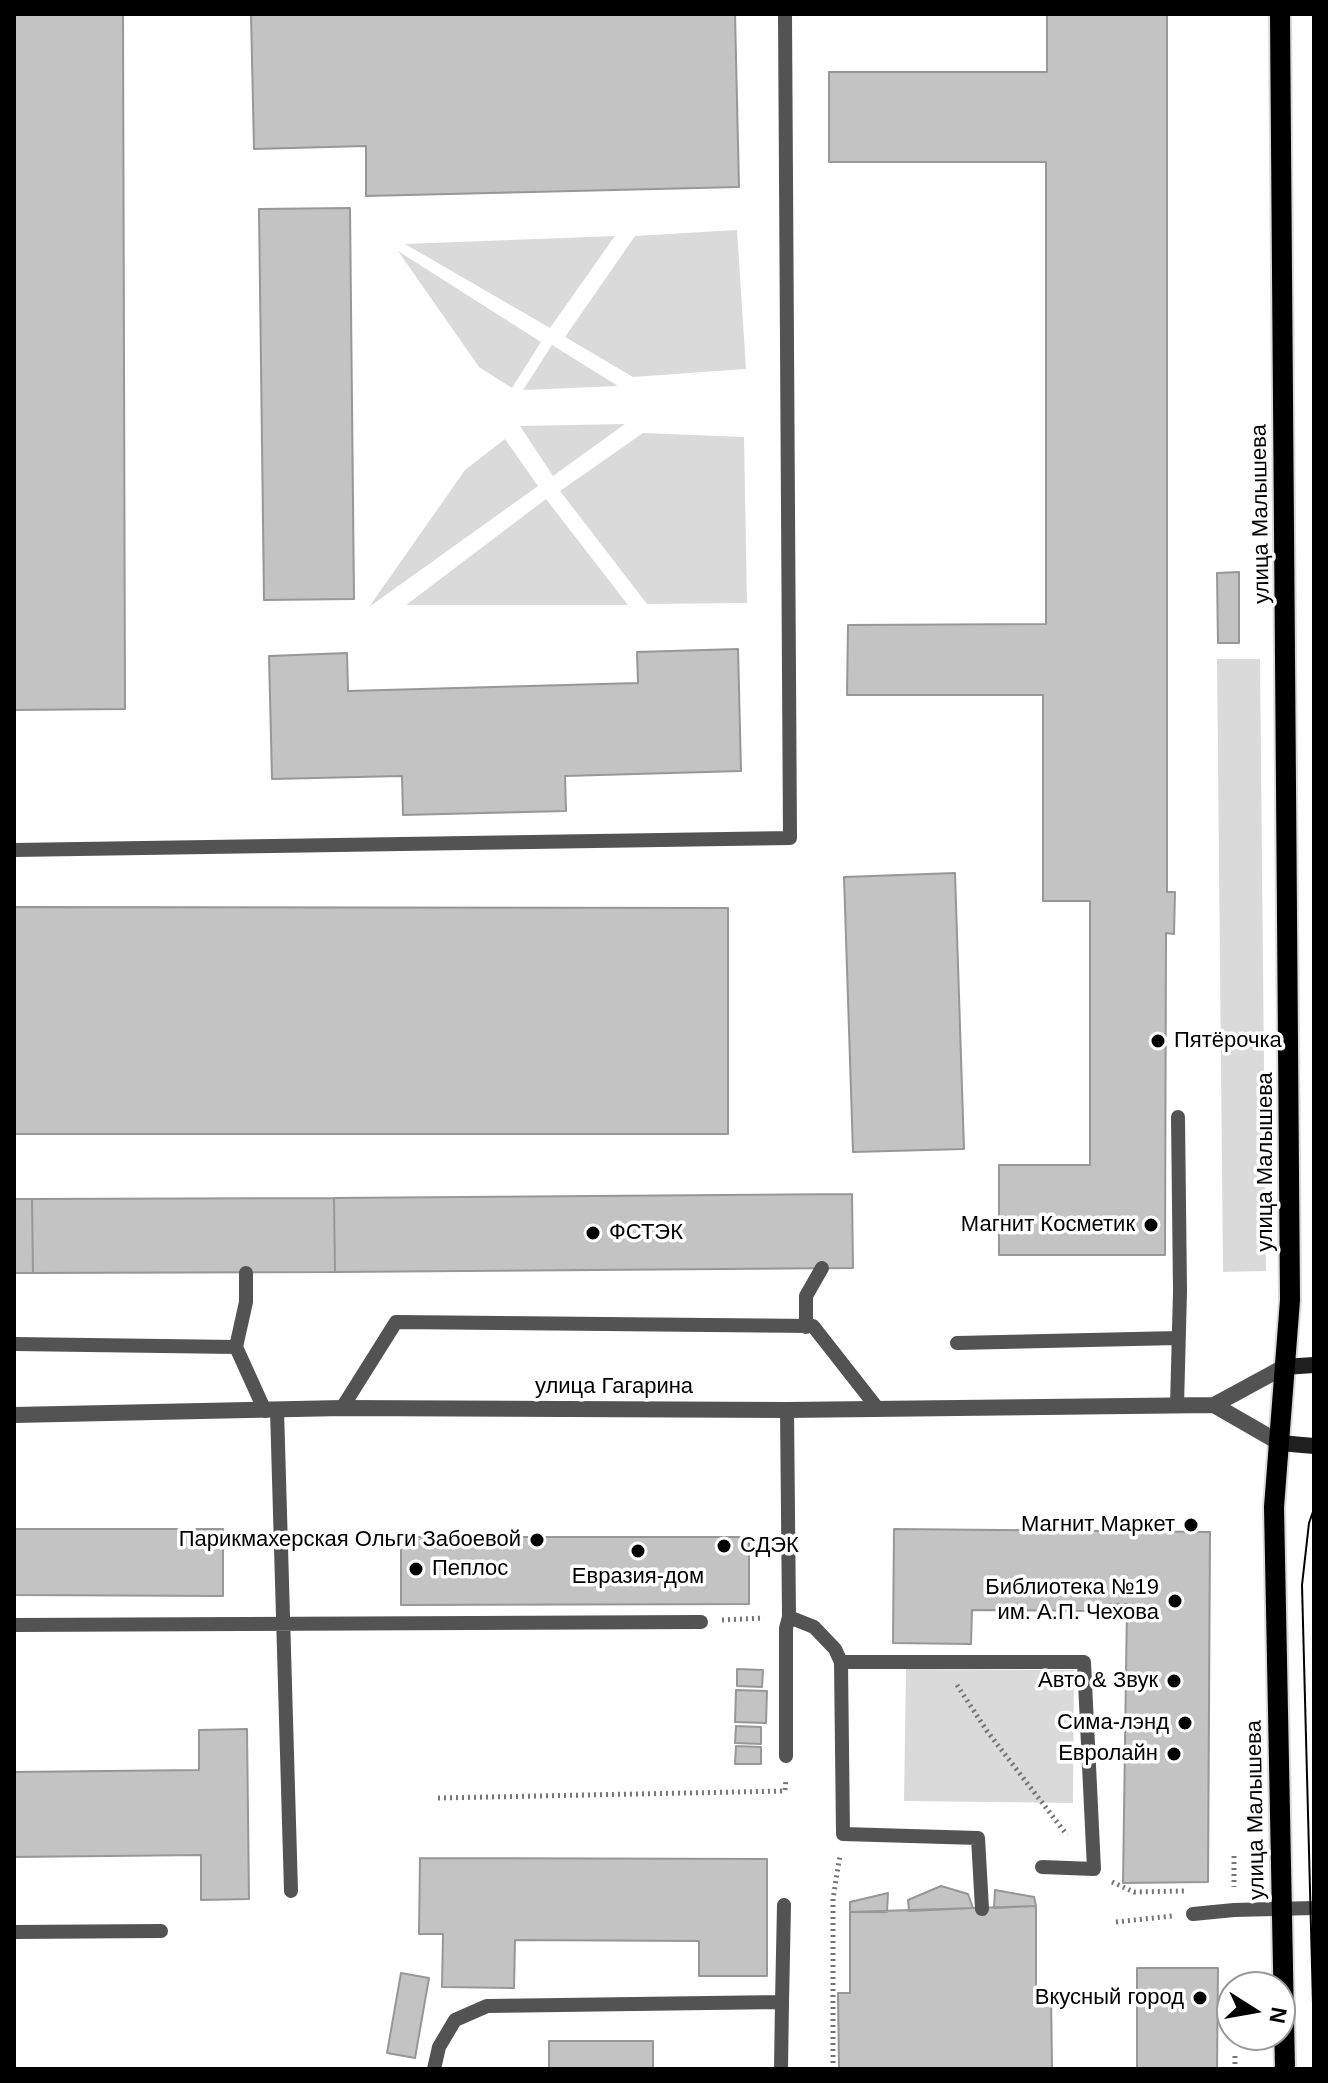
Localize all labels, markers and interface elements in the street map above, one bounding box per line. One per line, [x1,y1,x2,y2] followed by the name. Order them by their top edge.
[1246,424,1276,604] street label: улица Малышева
[1174,1028,1282,1054] place label: Пятёрочка
[1149,1032,1167,1050] marker: Пятёрочка
[1253,1072,1279,1252] street label: улица Малышева
[961,1212,1135,1238] place label: Магнит Косметик
[1142,1216,1160,1234] marker: Магнит Косметик
[609,1220,683,1246] place label: ФСТЭК
[584,1224,602,1242] marker: ФСТЭК
[535,1374,693,1400] street label: улица Гагарина
[1021,1512,1175,1538] place label: Магнит Маркет
[1182,1516,1200,1534] marker: Магнит Маркет
[179,1527,521,1553] place label: Парикмахерская Ольги Забоевой
[528,1531,546,1549] marker: Парикмахерская Ольги Забоевой
[740,1533,799,1559] place label: СДЭК
[715,1537,733,1555] marker: СДЭК
[629,1542,647,1560] marker: Евразия-дом
[432,1556,508,1582] place label: Пеплос
[407,1560,425,1578] marker: Пеплос
[572,1564,704,1590] place label: Евразия-дом
[985,1575,1159,1626] place label: Библиотека №19 им. А.П. Чехова
[1166,1592,1184,1610] marker: Библиотека №19 им. А.П. Чехова
[1038,1668,1158,1694] place label: Авто & Звук
[1165,1672,1183,1690] marker: Авто & Звук
[1057,1710,1169,1736] place label: Сима-лэнд
[1176,1714,1194,1732] marker: Сима-лэнд
[1241,1720,1271,1900] street label: улица Малышева
[1058,1741,1158,1767] place label: Евролайн
[1165,1745,1183,1763] marker: Евролайн
[1216,1971,1296,2051] north arrow
[1035,1985,1184,2011] place label: Вкусный город
[1191,1989,1209,2007] marker: Вкусный город
[1264,2005,1292,2025] text: N

